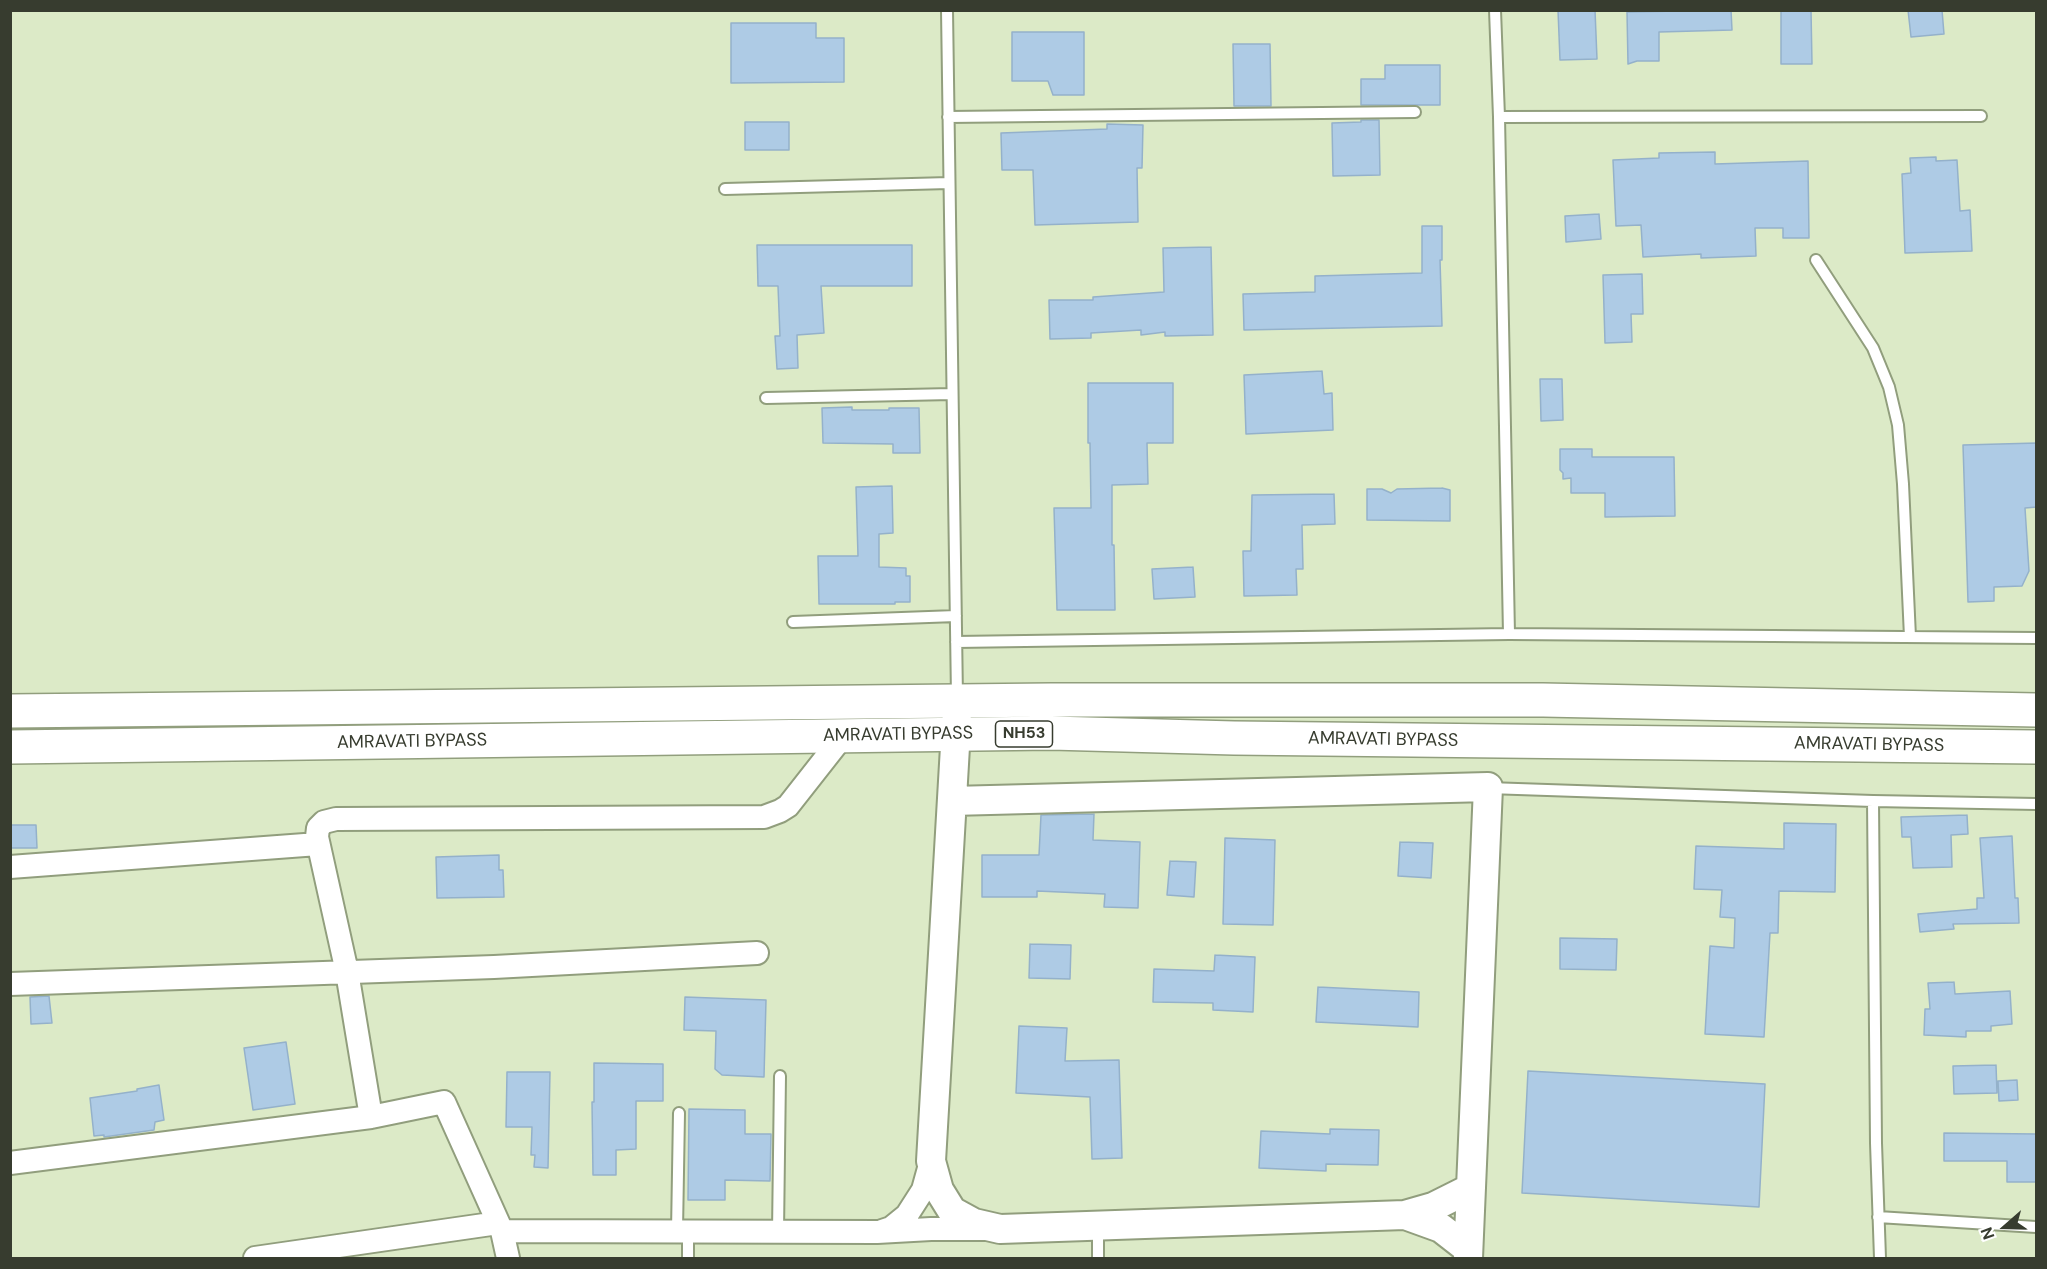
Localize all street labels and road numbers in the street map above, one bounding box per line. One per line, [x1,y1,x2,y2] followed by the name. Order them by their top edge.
[996,721,1052,747] road number: NH53
[823,723,973,747] street label: AMRAVATI BYPASS
[1308,728,1458,752] street label: AMRAVATI BYPASS
[337,730,487,754] street label: AMRAVATI BYPASS
[1794,733,1944,757] street label: AMRAVATI BYPASS

